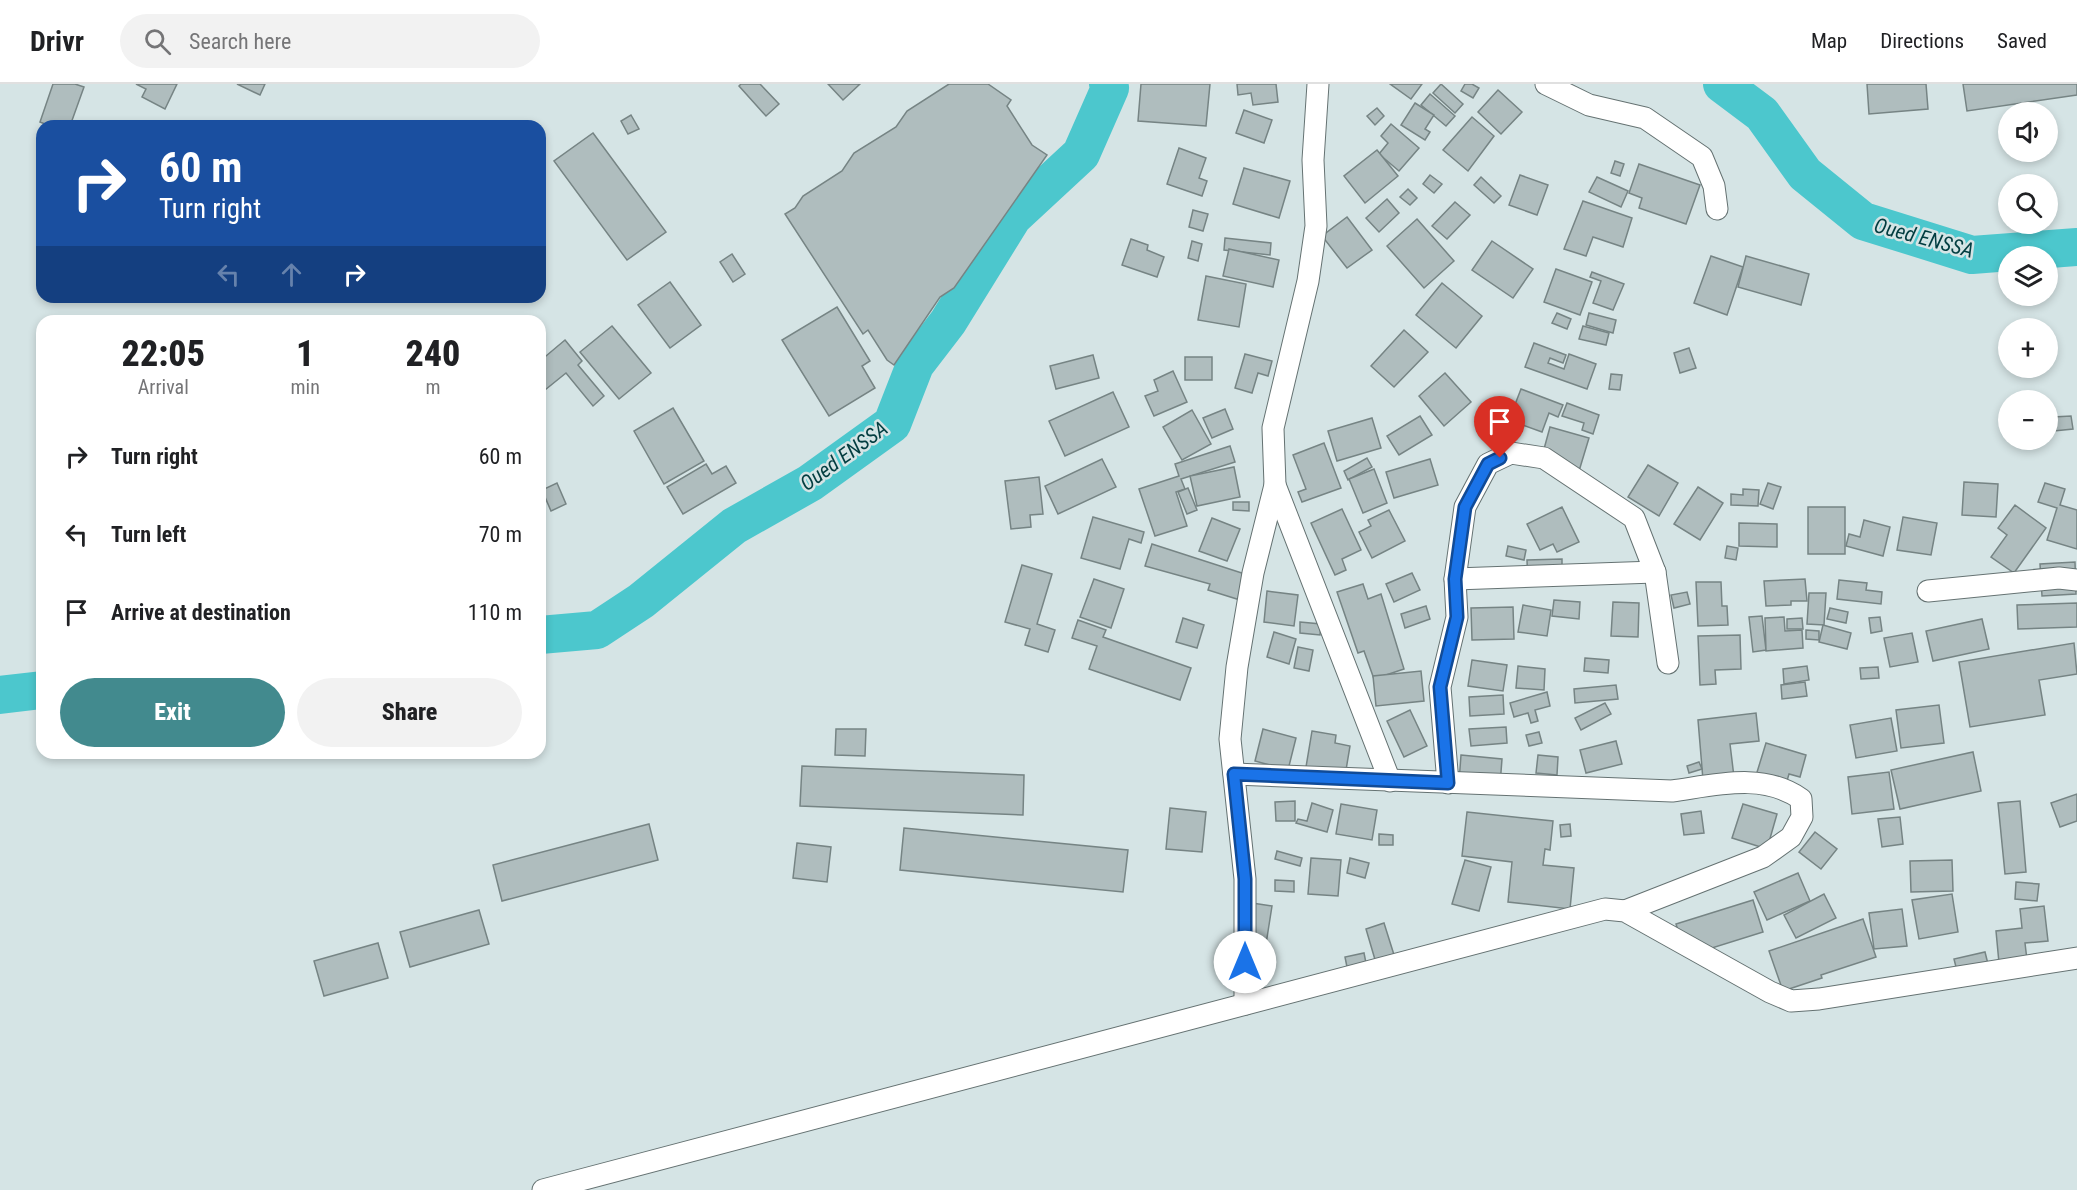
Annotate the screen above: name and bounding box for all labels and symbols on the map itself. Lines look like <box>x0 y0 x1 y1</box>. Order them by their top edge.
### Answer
water label: Oued ENSSA <box>1872 213 1976 263</box>
pin <box>1474 396 1525 458</box>
water label: Oued ENSSA <box>796 416 892 496</box>
position arrow <box>1213 930 1277 994</box>

